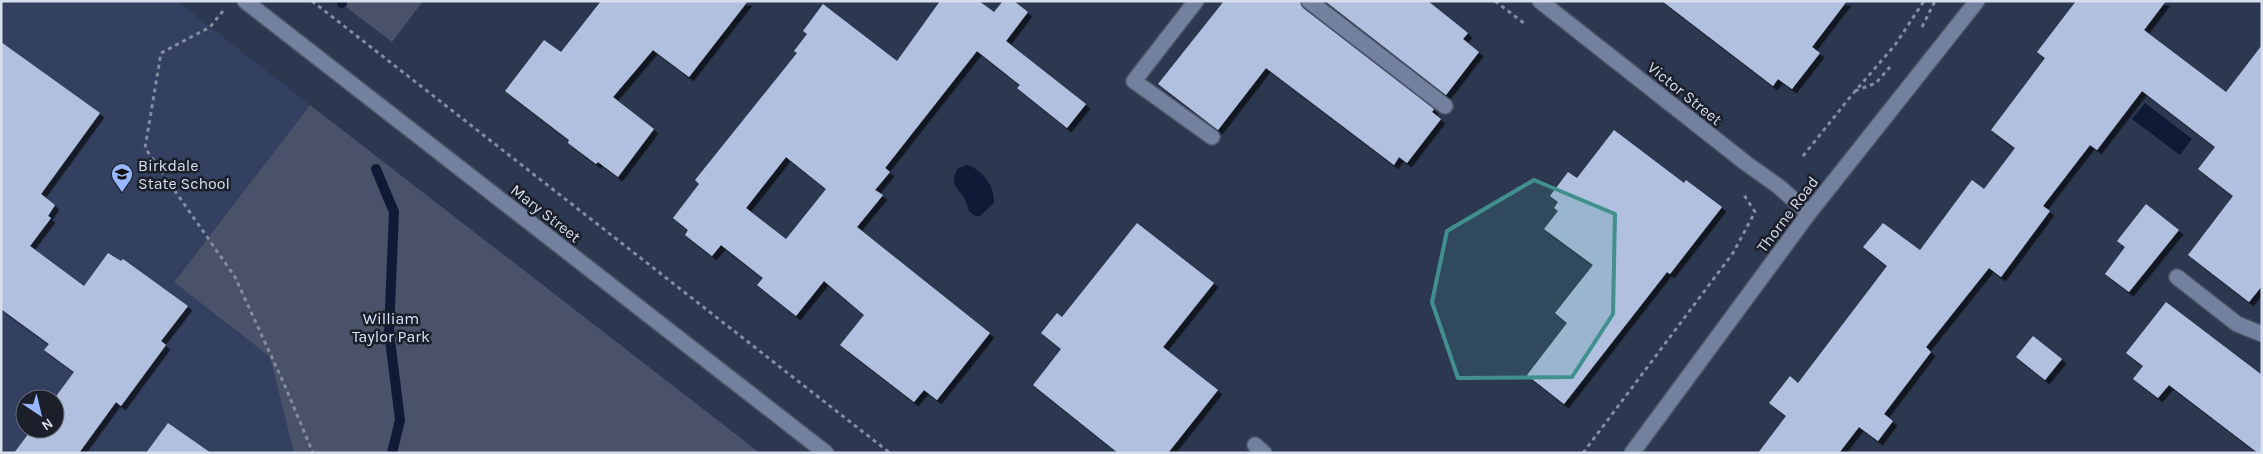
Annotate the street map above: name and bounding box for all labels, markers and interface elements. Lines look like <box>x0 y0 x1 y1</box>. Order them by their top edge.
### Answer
street label: Victor Street <box>1644 58 1726 129</box>
place label: Birkdale State School <box>138 156 230 193</box>
school or university icon: Birkdale State School <box>110 162 134 193</box>
street label: Thorne Road <box>1753 172 1822 256</box>
street label: Mary Street <box>507 180 584 247</box>
park label: William Taylor Park <box>352 309 430 346</box>
north arrow <box>15 389 65 439</box>
text: N <box>38 414 56 434</box>

